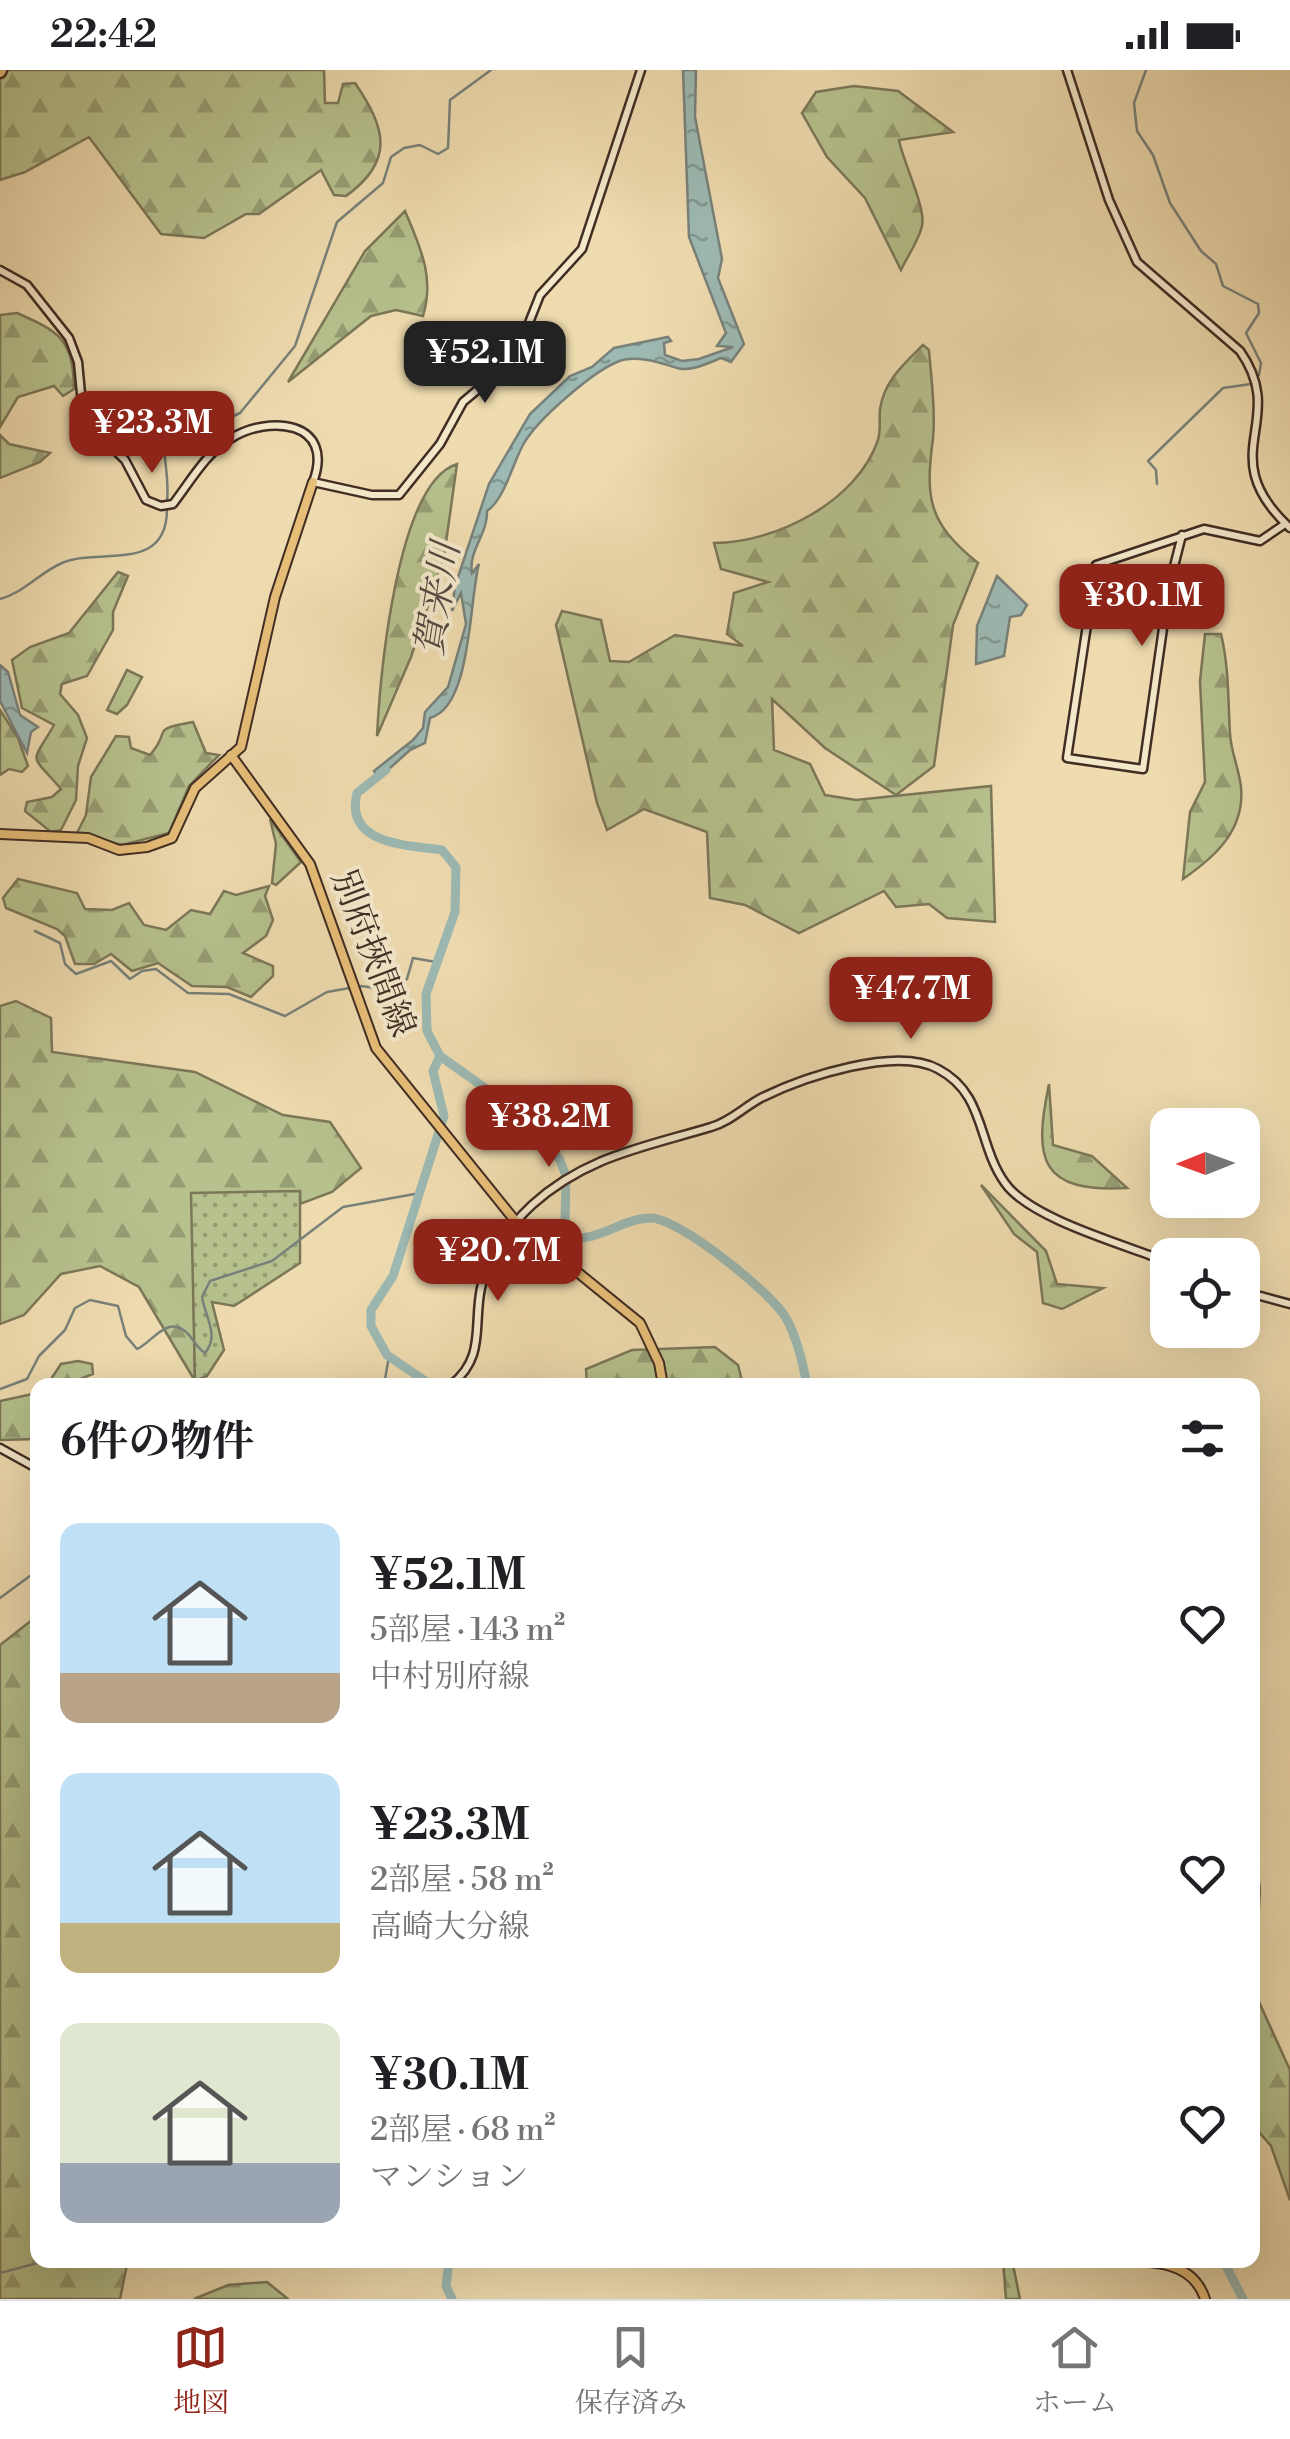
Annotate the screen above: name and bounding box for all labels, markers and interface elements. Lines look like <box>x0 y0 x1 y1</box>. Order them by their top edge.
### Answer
text: 22:42 <box>50 12 157 59</box>
pin: ¥52.1M <box>404 321 566 406</box>
text: ¥52.1M <box>426 333 544 373</box>
pin: ¥23.3M <box>71 391 233 476</box>
text: ¥23.3M <box>91 403 213 443</box>
water label: 賀来川 <box>406 535 471 659</box>
pin: ¥30.1M <box>1061 564 1223 649</box>
text: ¥30.1M <box>1081 576 1203 616</box>
street label: 別府挾間線 <box>321 864 424 1043</box>
pin: ¥47.7M <box>830 957 992 1042</box>
text: ¥47.7M <box>851 969 971 1009</box>
pin: ¥38.2M <box>468 1085 630 1170</box>
text: ¥38.2M <box>488 1097 610 1137</box>
north arrow <box>1150 1108 1260 1218</box>
map controls <box>1150 1108 1260 1348</box>
pin: ¥20.7M <box>417 1219 579 1304</box>
text: ¥20.7M <box>435 1231 561 1271</box>
button: locate <box>1150 1238 1260 1348</box>
icon: filters <box>1175 1411 1230 1466</box>
text: 6件の物件 <box>60 1416 254 1469</box>
text: ¥52.1M <box>370 1550 525 1603</box>
icon: home <box>140 1563 260 1683</box>
icon: heart <box>1175 1596 1230 1651</box>
text: 5部屋 · 143 m² <box>370 1610 565 1650</box>
text: 中村別府線 <box>370 1657 530 1697</box>
text: ¥23.3M <box>370 1800 529 1853</box>
icon: home <box>140 1813 260 1933</box>
icon: heart <box>1175 1846 1230 1901</box>
text: 2部屋 · 58 m² <box>370 1860 554 1900</box>
text: 高崎大分線 <box>370 1907 530 1947</box>
text: ¥30.1M <box>370 2050 529 2103</box>
icon: home <box>140 2063 260 2183</box>
icon: heart <box>1175 2096 1230 2151</box>
text: 2部屋 · 68 m² <box>370 2110 556 2150</box>
text: マンション <box>370 2157 529 2197</box>
tab: 地図 <box>173 2320 229 2421</box>
tab: 保存済み <box>575 2320 687 2421</box>
tab: ホーム <box>1033 2320 1117 2421</box>

